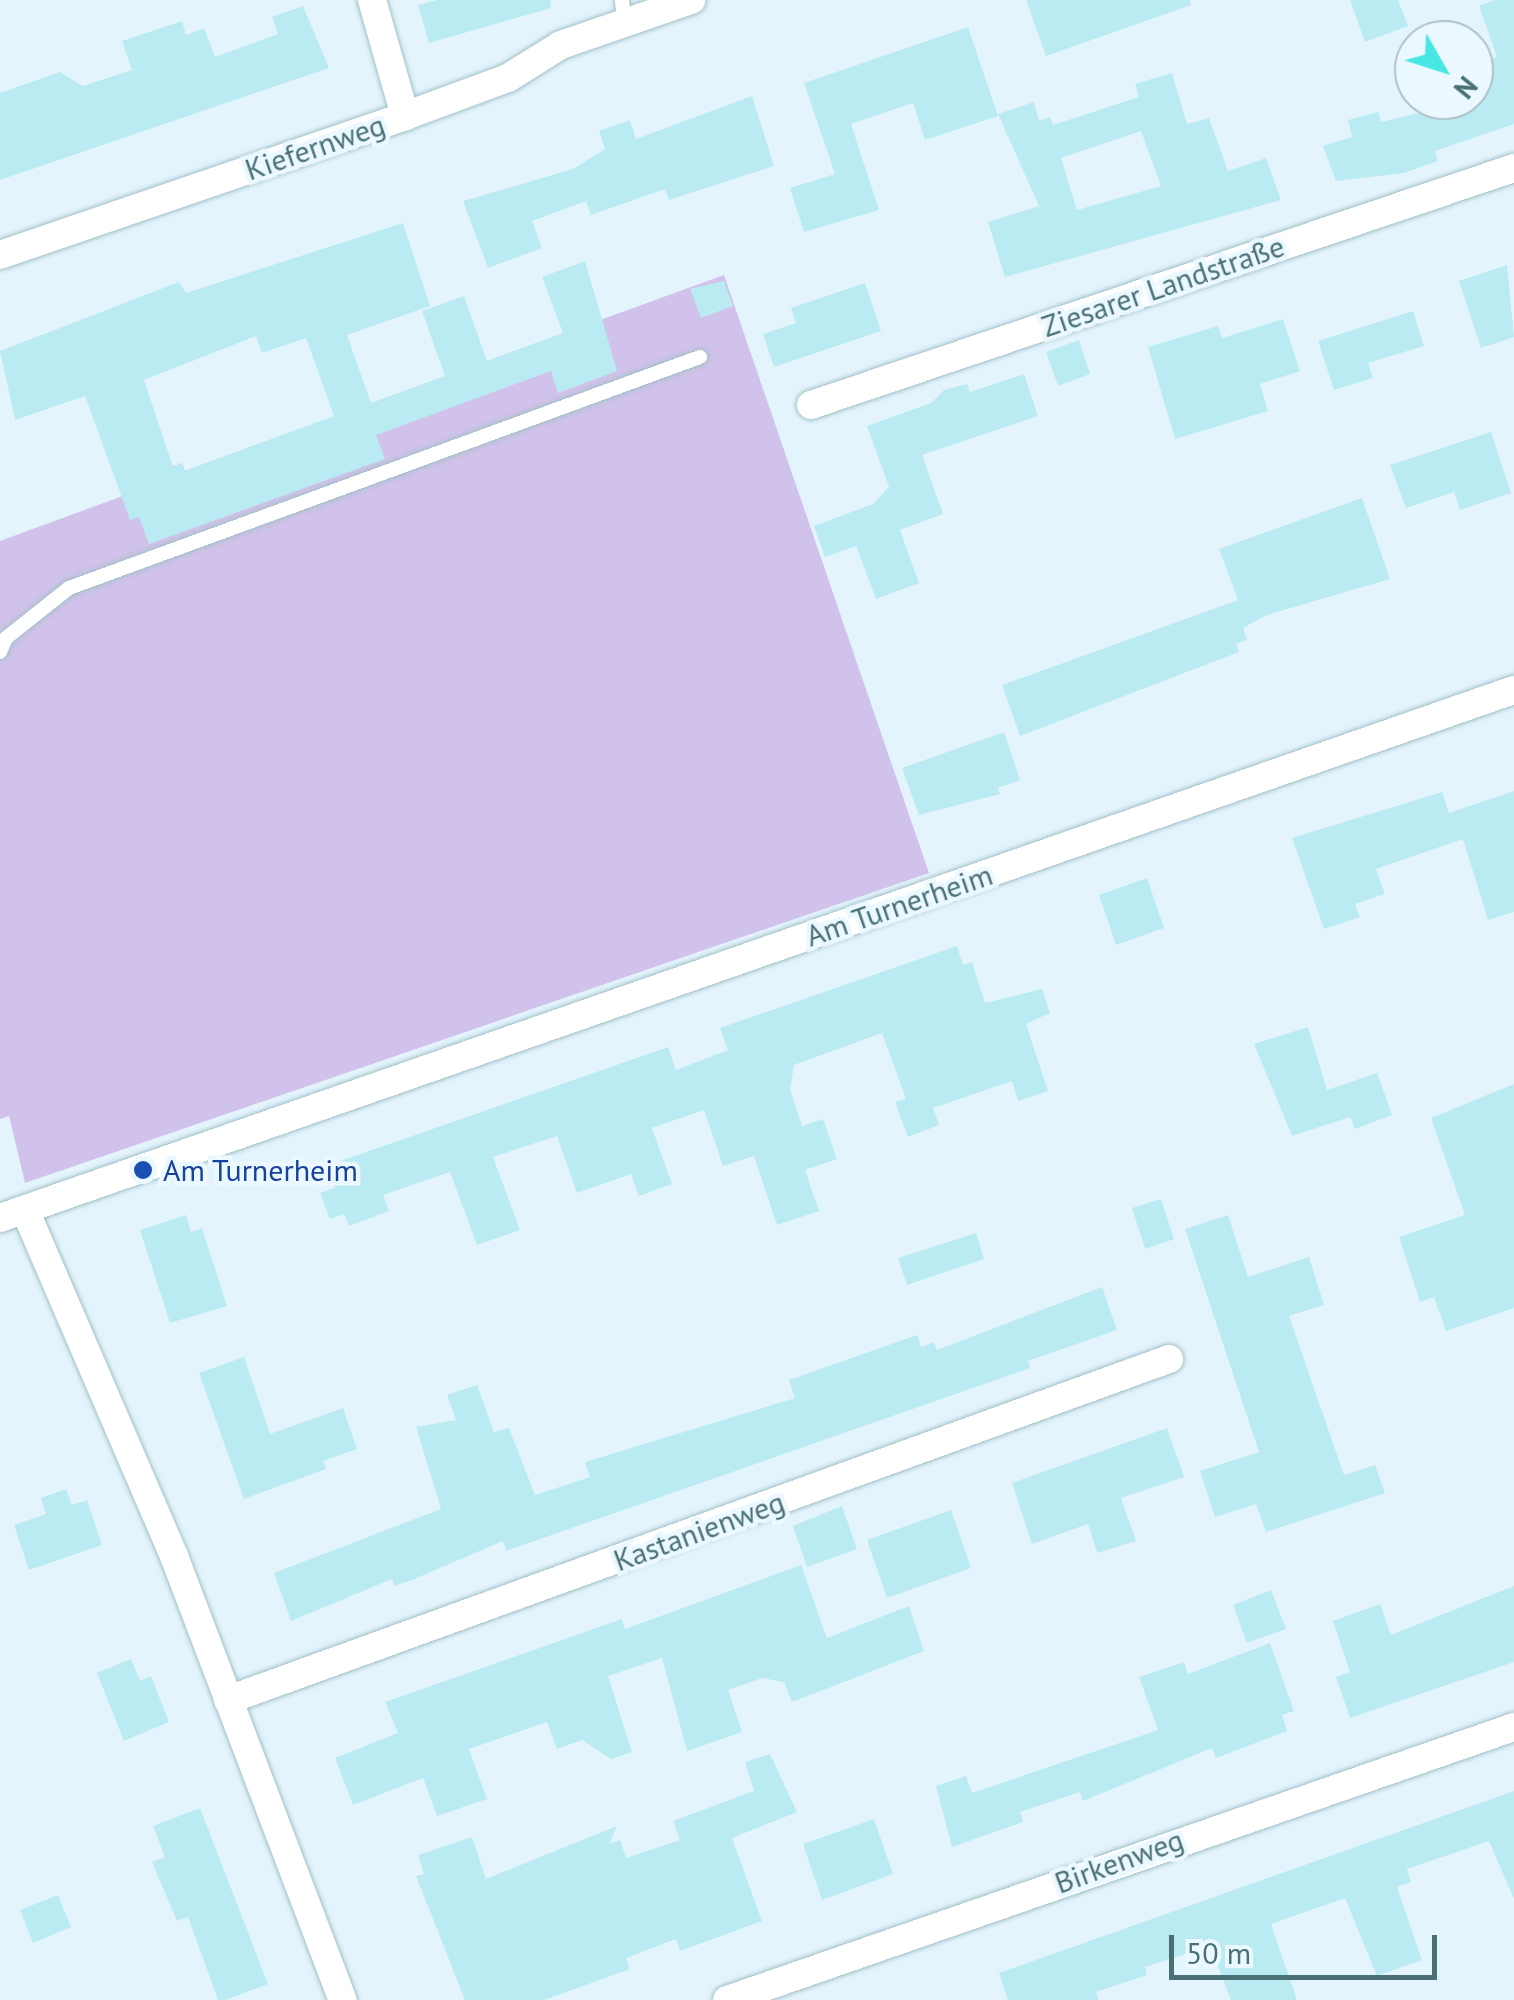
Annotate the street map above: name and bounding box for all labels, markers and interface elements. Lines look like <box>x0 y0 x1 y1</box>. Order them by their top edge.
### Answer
north arrow <box>1394 20 1494 120</box>
text: N <box>1446 69 1486 107</box>
street label: Kiefernweg <box>240 106 390 188</box>
street label: Ziesarer Landstraße <box>1037 228 1289 344</box>
street label: Am Turnerheim <box>801 856 997 954</box>
place label: Am Turnerheim <box>163 1152 359 1188</box>
marker: Am Turnerheim <box>132 1159 154 1181</box>
street label: Kastanienweg <box>609 1483 789 1579</box>
street label: Birkenweg <box>1050 1821 1188 1901</box>
scale bar <box>1174 1915 1442 1977</box>
text: 50 m <box>1186 1933 1251 1972</box>

